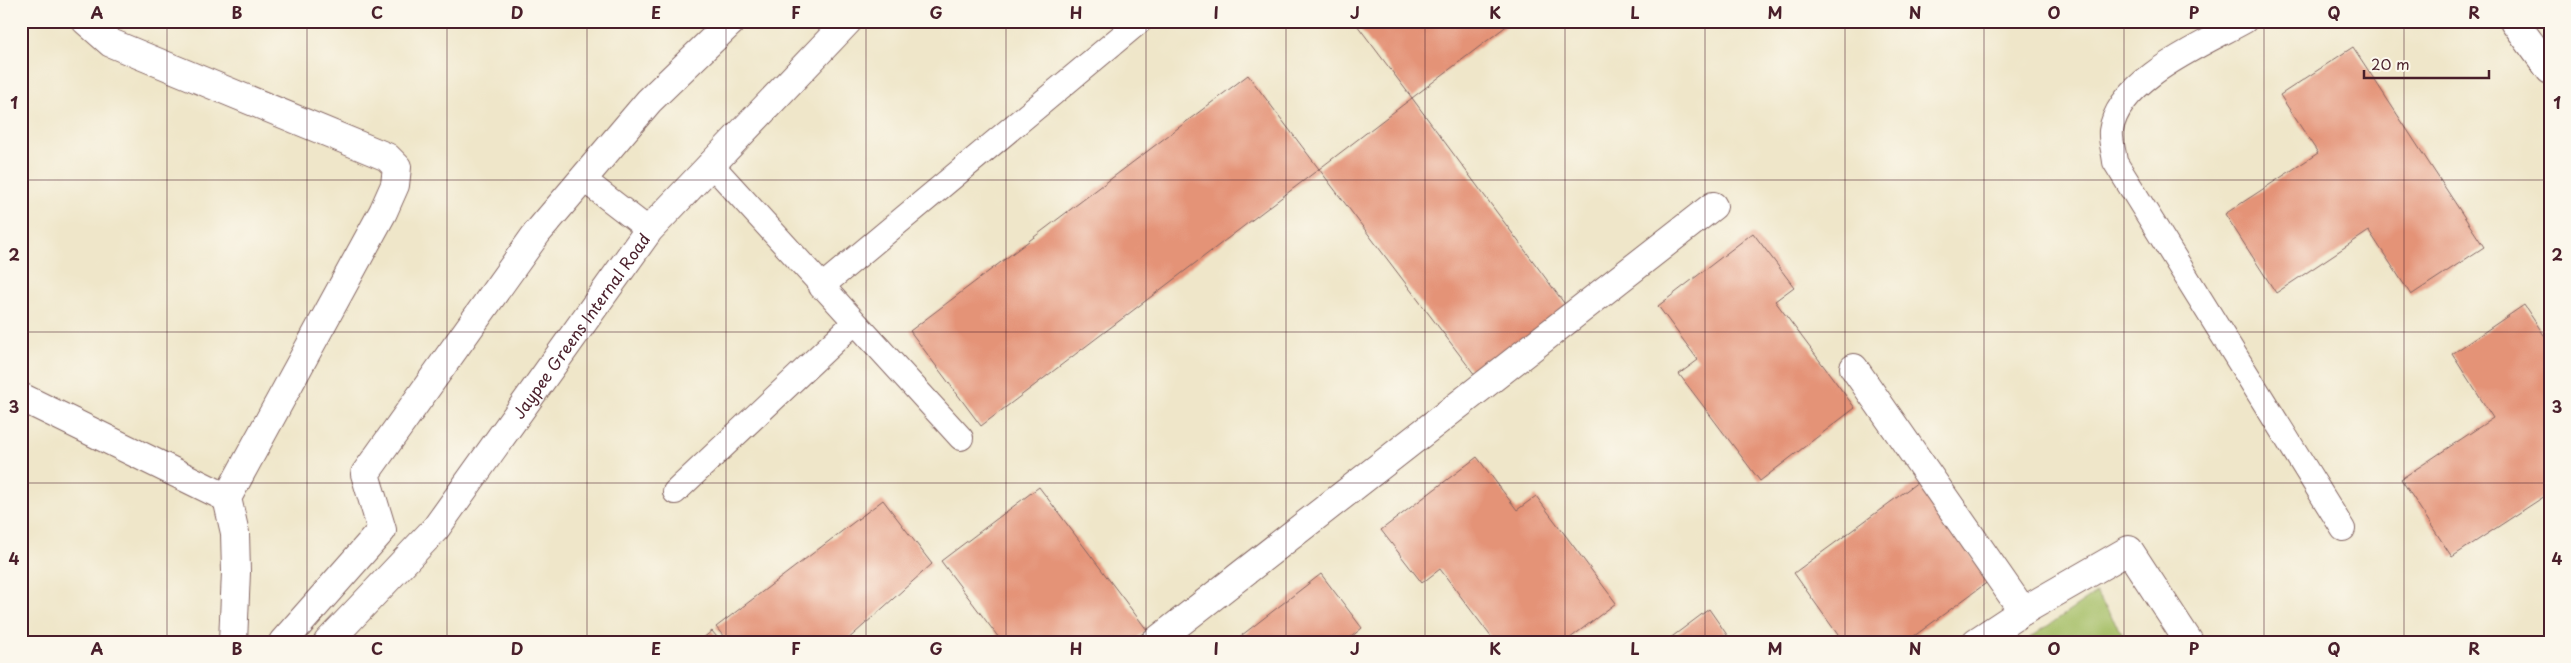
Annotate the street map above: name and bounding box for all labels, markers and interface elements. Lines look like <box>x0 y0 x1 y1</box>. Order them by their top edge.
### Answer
text: A <box>91 0 104 24</box>
text: B <box>232 0 243 24</box>
text: C <box>371 0 383 24</box>
text: D <box>511 0 523 24</box>
text: E <box>651 0 661 24</box>
text: F <box>791 0 801 24</box>
text: G <box>929 0 943 24</box>
text: H <box>1070 0 1082 24</box>
text: I <box>1213 0 1219 24</box>
text: J <box>1350 0 1360 24</box>
text: K <box>1489 0 1501 24</box>
text: L <box>1630 0 1640 24</box>
text: M <box>1767 0 1783 24</box>
text: N <box>1909 0 1921 24</box>
text: O <box>2048 0 2061 24</box>
text: P <box>2189 0 2200 24</box>
text: Q <box>2328 0 2341 24</box>
text: R <box>2468 0 2480 24</box>
scale bar <box>2364 48 2488 80</box>
text: 20 m <box>2371 52 2410 75</box>
text: 1 <box>10 90 18 114</box>
text: 1 <box>2553 90 2561 114</box>
street label: Jaypee Greens Internal Road <box>506 228 655 423</box>
text: 2 <box>8 242 20 266</box>
text: 2 <box>2551 242 2563 266</box>
text: 3 <box>9 394 19 418</box>
text: 3 <box>2552 394 2562 418</box>
text: 4 <box>9 546 20 570</box>
text: 4 <box>2552 546 2563 570</box>
text: A <box>91 636 104 660</box>
text: B <box>232 636 243 660</box>
text: C <box>371 636 383 660</box>
text: D <box>511 636 523 660</box>
text: E <box>651 636 661 660</box>
text: F <box>791 636 801 660</box>
text: G <box>929 636 943 660</box>
text: H <box>1070 636 1082 660</box>
text: I <box>1213 636 1219 660</box>
text: J <box>1350 636 1360 660</box>
text: K <box>1489 636 1501 660</box>
text: L <box>1630 636 1640 660</box>
text: M <box>1767 636 1783 660</box>
text: N <box>1909 636 1921 660</box>
text: O <box>2048 636 2061 660</box>
text: P <box>2189 636 2200 660</box>
text: Q <box>2328 636 2341 660</box>
text: R <box>2468 636 2480 660</box>

